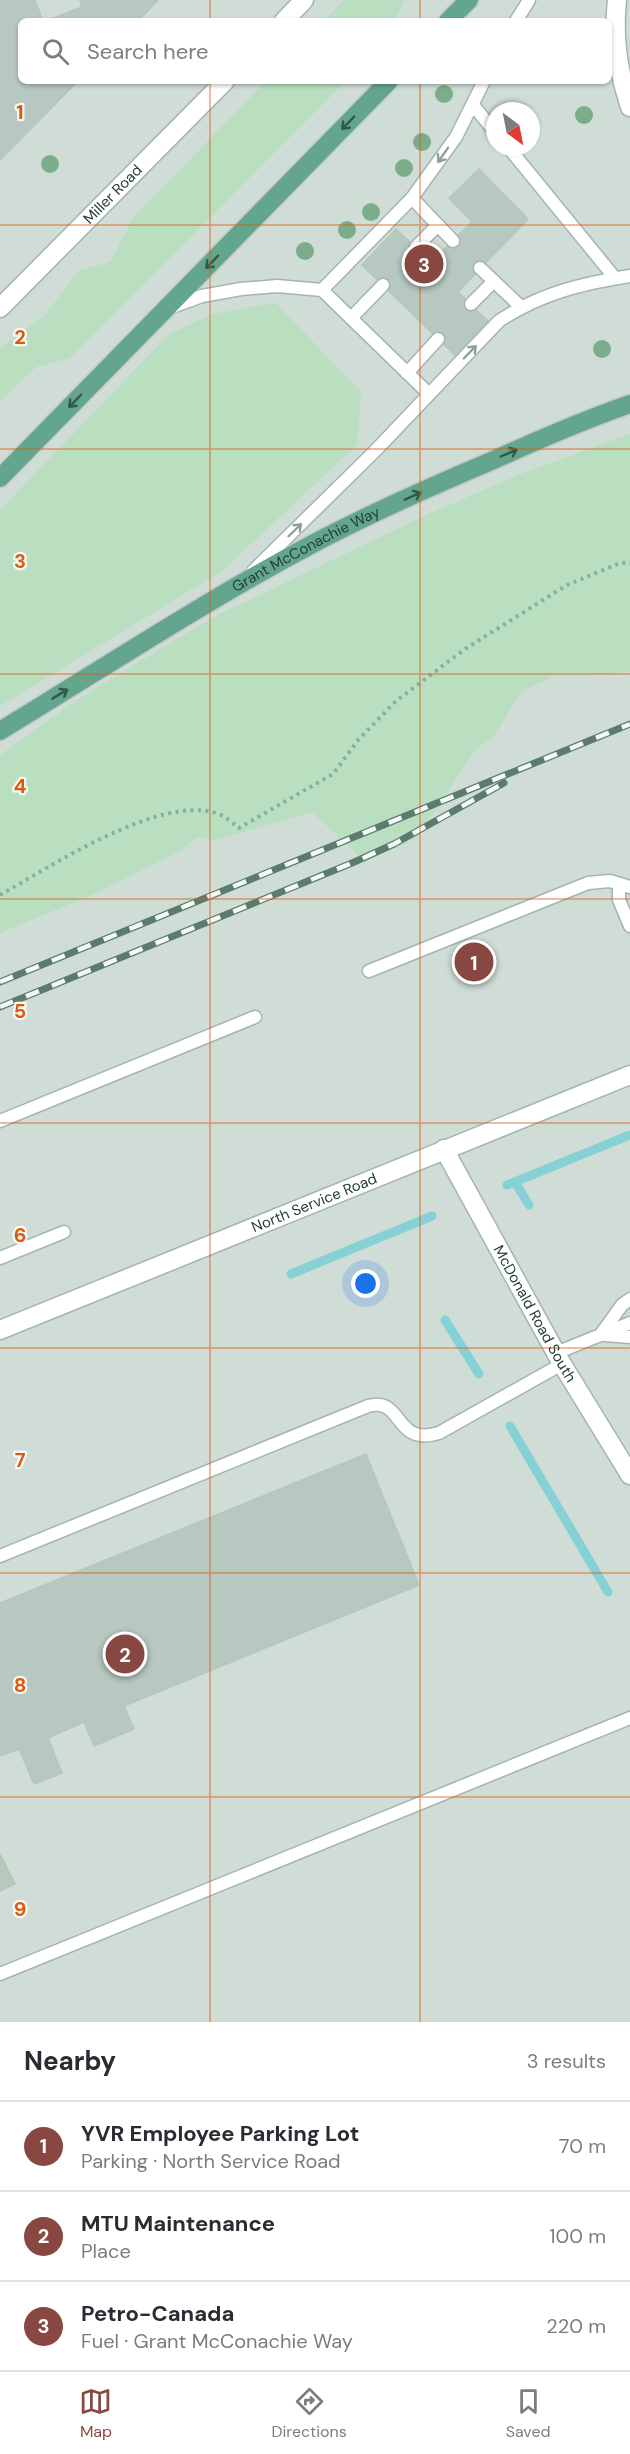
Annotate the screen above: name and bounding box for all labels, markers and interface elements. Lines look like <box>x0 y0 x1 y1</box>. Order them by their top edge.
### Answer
search box <box>18 18 612 84</box>
icon: search <box>39 35 72 68</box>
text: Search here <box>87 37 208 66</box>
text: 1 <box>16 99 24 125</box>
north arrow <box>486 102 540 156</box>
one-way arrow <box>341 115 355 130</box>
one-way arrow <box>437 146 449 163</box>
street label: Miller Road <box>79 160 146 228</box>
pin: 3 <box>404 242 444 286</box>
one-way arrow <box>204 255 219 270</box>
text: 2 <box>14 324 26 350</box>
one-way arrow <box>462 344 477 359</box>
one-way arrow <box>68 394 82 409</box>
one-way arrow <box>499 447 518 458</box>
one-way arrow <box>404 489 422 500</box>
street label: Grant McConachie Way <box>228 501 384 597</box>
one-way arrow <box>287 523 302 538</box>
text: 3 <box>14 548 26 574</box>
one-way arrow <box>51 688 68 700</box>
text: 4 <box>14 773 27 799</box>
pin: 1 <box>454 940 494 984</box>
text: 5 <box>14 998 26 1024</box>
street label: North Service Road <box>248 1168 380 1237</box>
text: 6 <box>14 1222 26 1248</box>
street label: McDonald Road South <box>489 1242 581 1386</box>
your location <box>351 1269 380 1298</box>
text: 7 <box>15 1447 26 1473</box>
pin: 2 <box>106 1632 144 1676</box>
text: 8 <box>14 1672 26 1698</box>
text: 9 <box>14 1896 26 1922</box>
text: Nearby <box>24 2044 116 2078</box>
text: 3 results <box>527 2048 606 2074</box>
text: YVR Employee Parking Lot <box>81 2119 359 2148</box>
text: 1 <box>40 2133 47 2159</box>
text: 70 m <box>559 2133 606 2159</box>
text: Parking · North Service Road <box>81 2148 341 2174</box>
text: MTU Maintenance <box>81 2209 275 2238</box>
text: 2 <box>38 2223 49 2249</box>
text: 100 m <box>549 2223 606 2249</box>
text: Place <box>81 2238 131 2264</box>
text: Petro-Canada <box>81 2299 234 2328</box>
text: 3 <box>37 2313 50 2339</box>
text: 220 m <box>546 2313 606 2339</box>
text: Fuel · Grant McConachie Way <box>81 2328 353 2354</box>
tab: Map <box>79 2385 112 2442</box>
tab: Directions <box>271 2385 347 2442</box>
tab: Saved <box>506 2385 551 2442</box>

